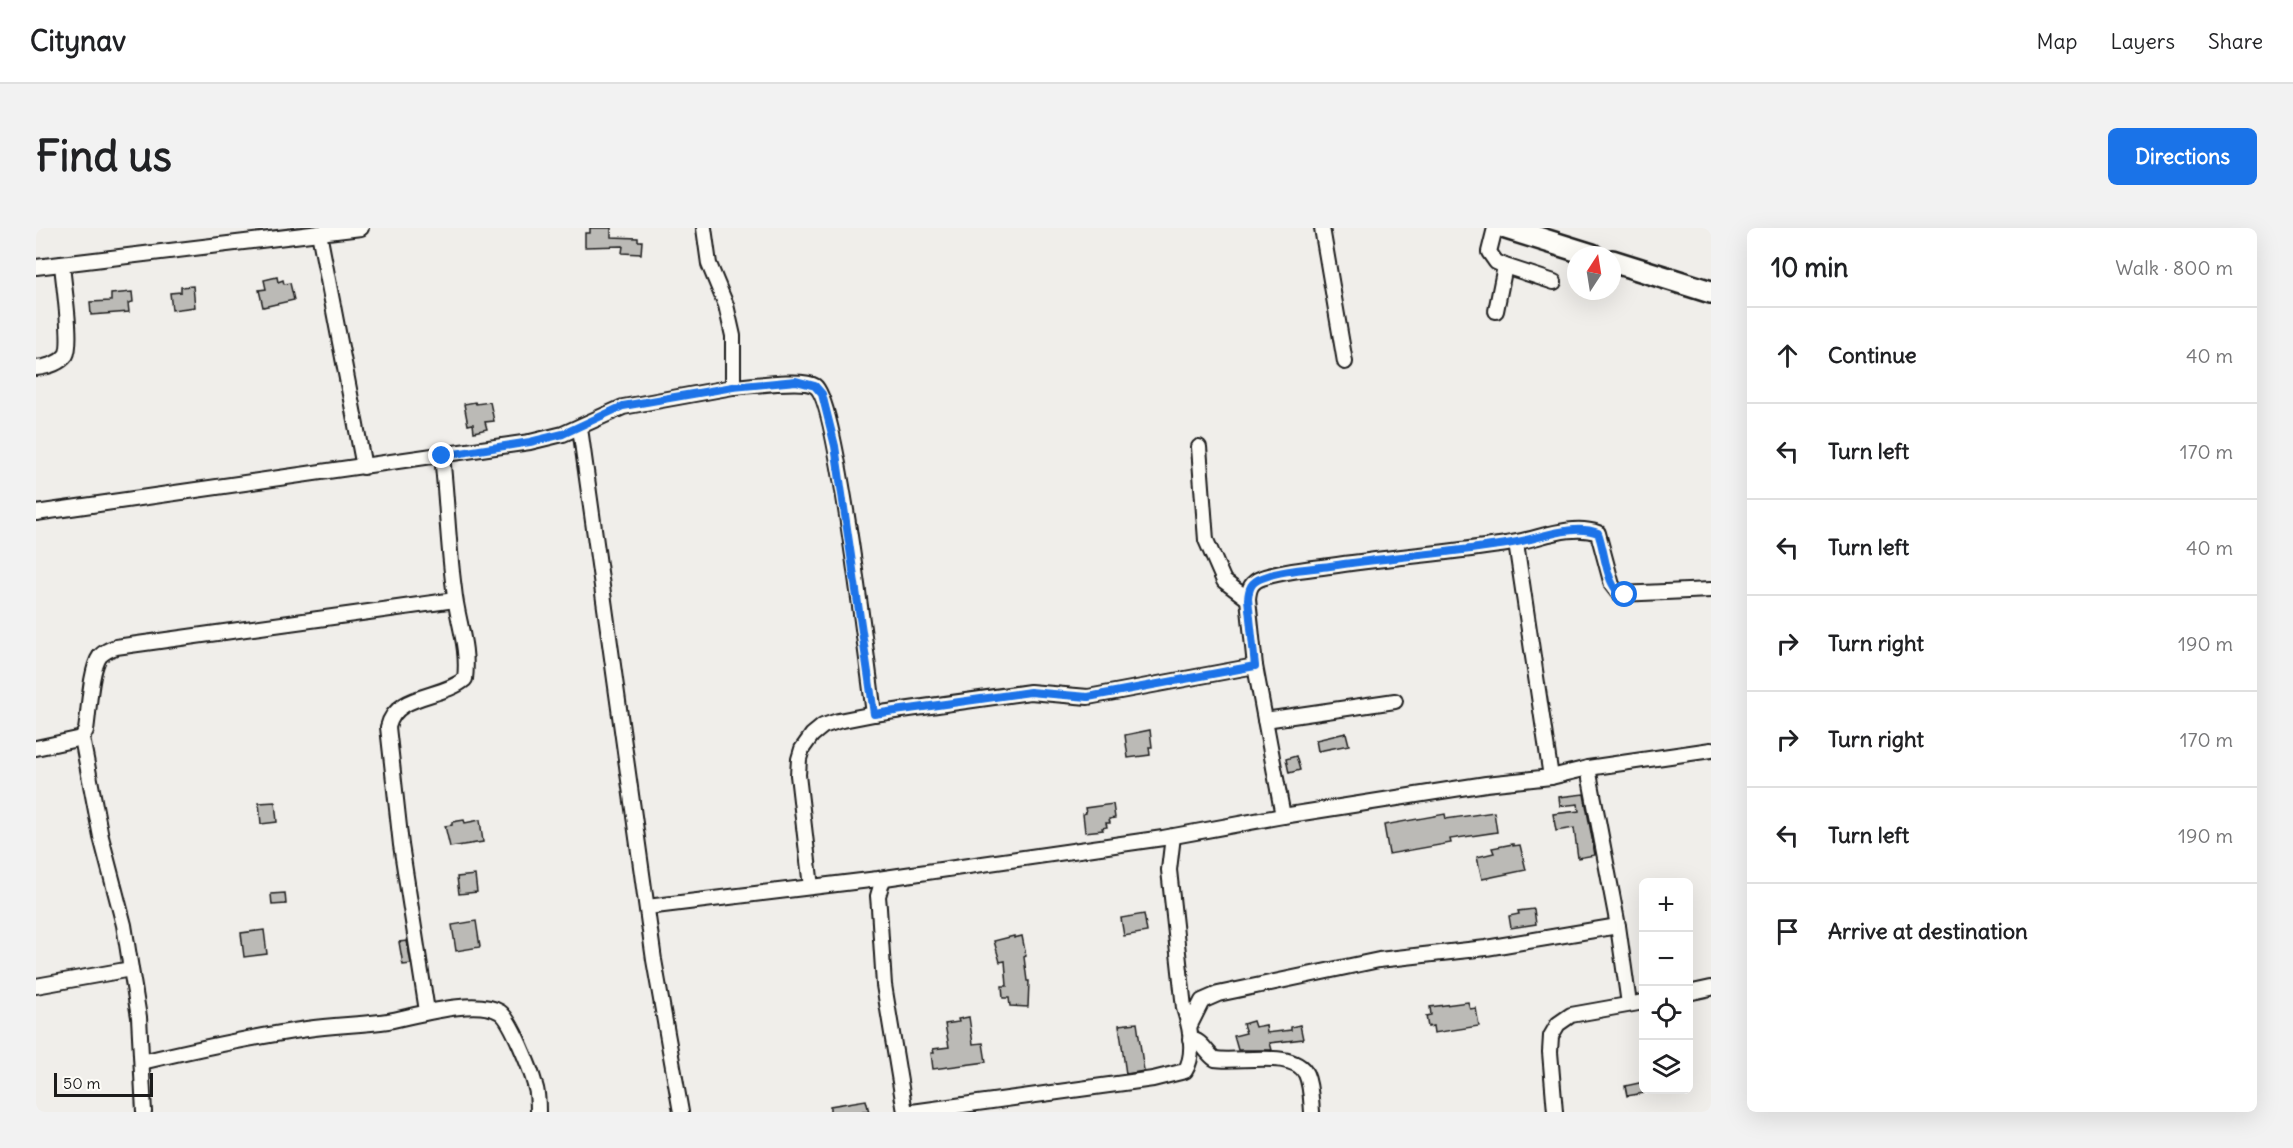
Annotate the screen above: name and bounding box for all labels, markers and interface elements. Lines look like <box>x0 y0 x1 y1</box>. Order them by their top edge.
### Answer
text: Citynav <box>30 23 126 59</box>
text: Map <box>2037 28 2077 55</box>
text: Layers <box>2110 28 2175 55</box>
text: Share <box>2208 28 2263 55</box>
button: Directions <box>2108 128 2257 185</box>
text: Find us <box>36 130 172 182</box>
north arrow <box>1567 246 1621 300</box>
text: 10 min <box>1771 251 1848 284</box>
text: Walk · 800 m <box>2115 255 2233 280</box>
icon: ahead <box>1771 339 1804 372</box>
text: Continue <box>1828 341 1917 369</box>
text: 40 m <box>2186 343 2233 368</box>
icon: left <box>1771 435 1804 468</box>
text: Turn left <box>1828 437 1909 465</box>
text: 170 m <box>2180 439 2233 464</box>
route end <box>428 442 454 468</box>
icon: left <box>1771 531 1804 564</box>
text: Turn left <box>1828 533 1909 561</box>
text: 40 m <box>2186 535 2233 560</box>
route start <box>1611 581 1637 607</box>
icon: right <box>1771 627 1804 660</box>
text: Turn right <box>1828 629 1924 657</box>
text: 190 m <box>2178 631 2233 656</box>
icon: right <box>1771 723 1804 756</box>
text: Turn right <box>1828 725 1924 753</box>
text: 170 m <box>2180 727 2233 752</box>
icon: left <box>1771 819 1804 852</box>
text: Turn left <box>1828 821 1909 849</box>
text: 190 m <box>2178 823 2233 848</box>
map controls <box>1639 878 1693 1094</box>
button: + <box>1639 878 1693 932</box>
icon: arrive <box>1771 915 1804 948</box>
text: Arrive at destination <box>1828 917 2028 945</box>
button: − <box>1639 932 1693 986</box>
button: locate <box>1639 986 1693 1040</box>
button: layers <box>1639 1040 1693 1094</box>
scale bar <box>54 1070 153 1098</box>
text: 50 m <box>63 1073 101 1093</box>

